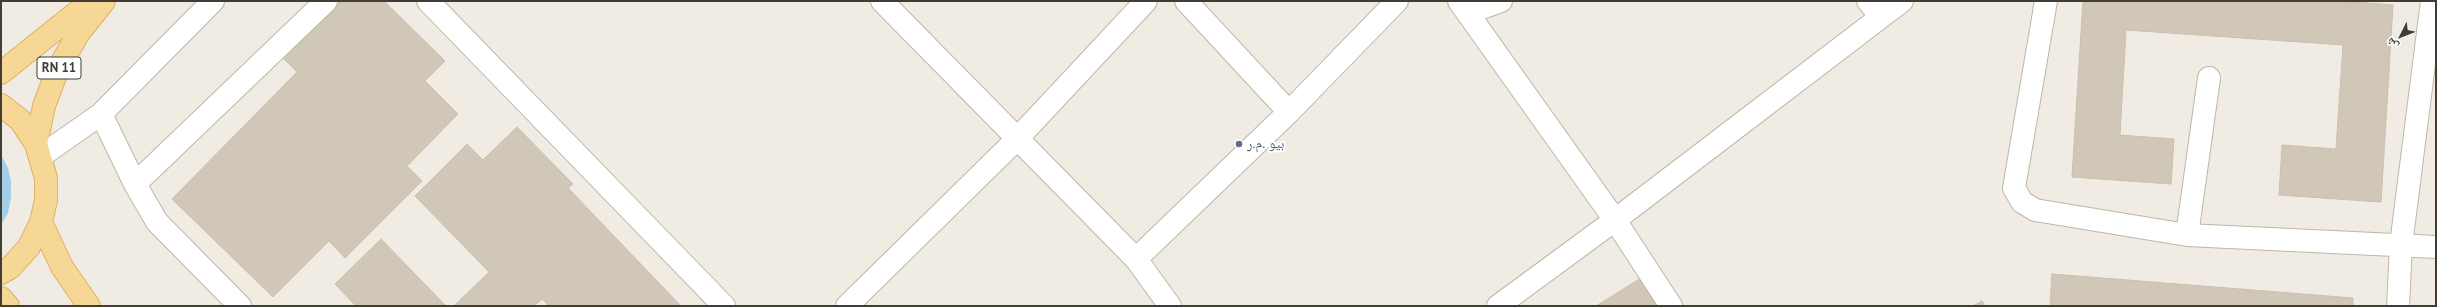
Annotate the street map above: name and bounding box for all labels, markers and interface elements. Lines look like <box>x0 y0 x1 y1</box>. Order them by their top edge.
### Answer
north arrow <box>2381 16 2421 56</box>
text: ش <box>2383 35 2401 53</box>
road number: RN 11 <box>37 57 81 79</box>
place label: بيو .م.ر <box>1247 136 1284 152</box>
marker: بيو .م.ر <box>1234 139 1244 149</box>

